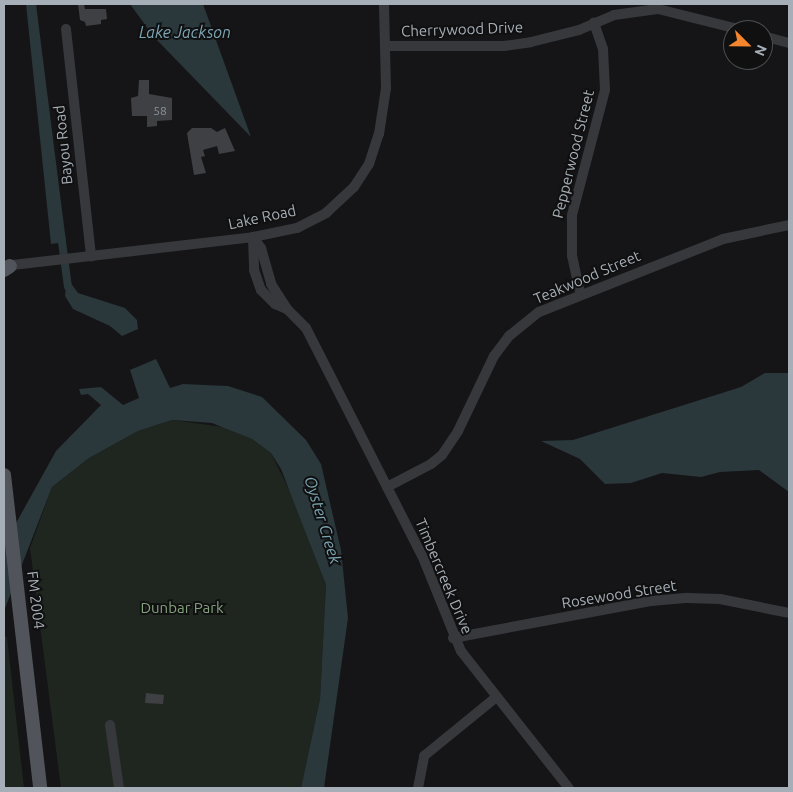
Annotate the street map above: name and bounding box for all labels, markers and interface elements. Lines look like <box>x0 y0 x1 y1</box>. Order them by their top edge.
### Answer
street label: Cherrywood Drive <box>401 18 523 40</box>
north arrow <box>723 20 773 70</box>
water label: Lake Jackson <box>139 22 231 42</box>
text: N <box>751 43 770 58</box>
street label: Pepperwood Street <box>548 88 598 220</box>
street label: Bayou Road <box>50 104 76 186</box>
house number: 58 <box>153 104 167 118</box>
street label: Lake Road <box>226 201 298 233</box>
street label: Teakwood Street <box>531 246 643 308</box>
water label: Oyster Creek <box>301 474 345 566</box>
street label: Timbercreek Drive <box>412 516 476 636</box>
street label: FM 2004 <box>24 570 48 630</box>
street label: Rosewood Street <box>560 576 678 612</box>
park label: Dunbar Park <box>140 599 224 617</box>

